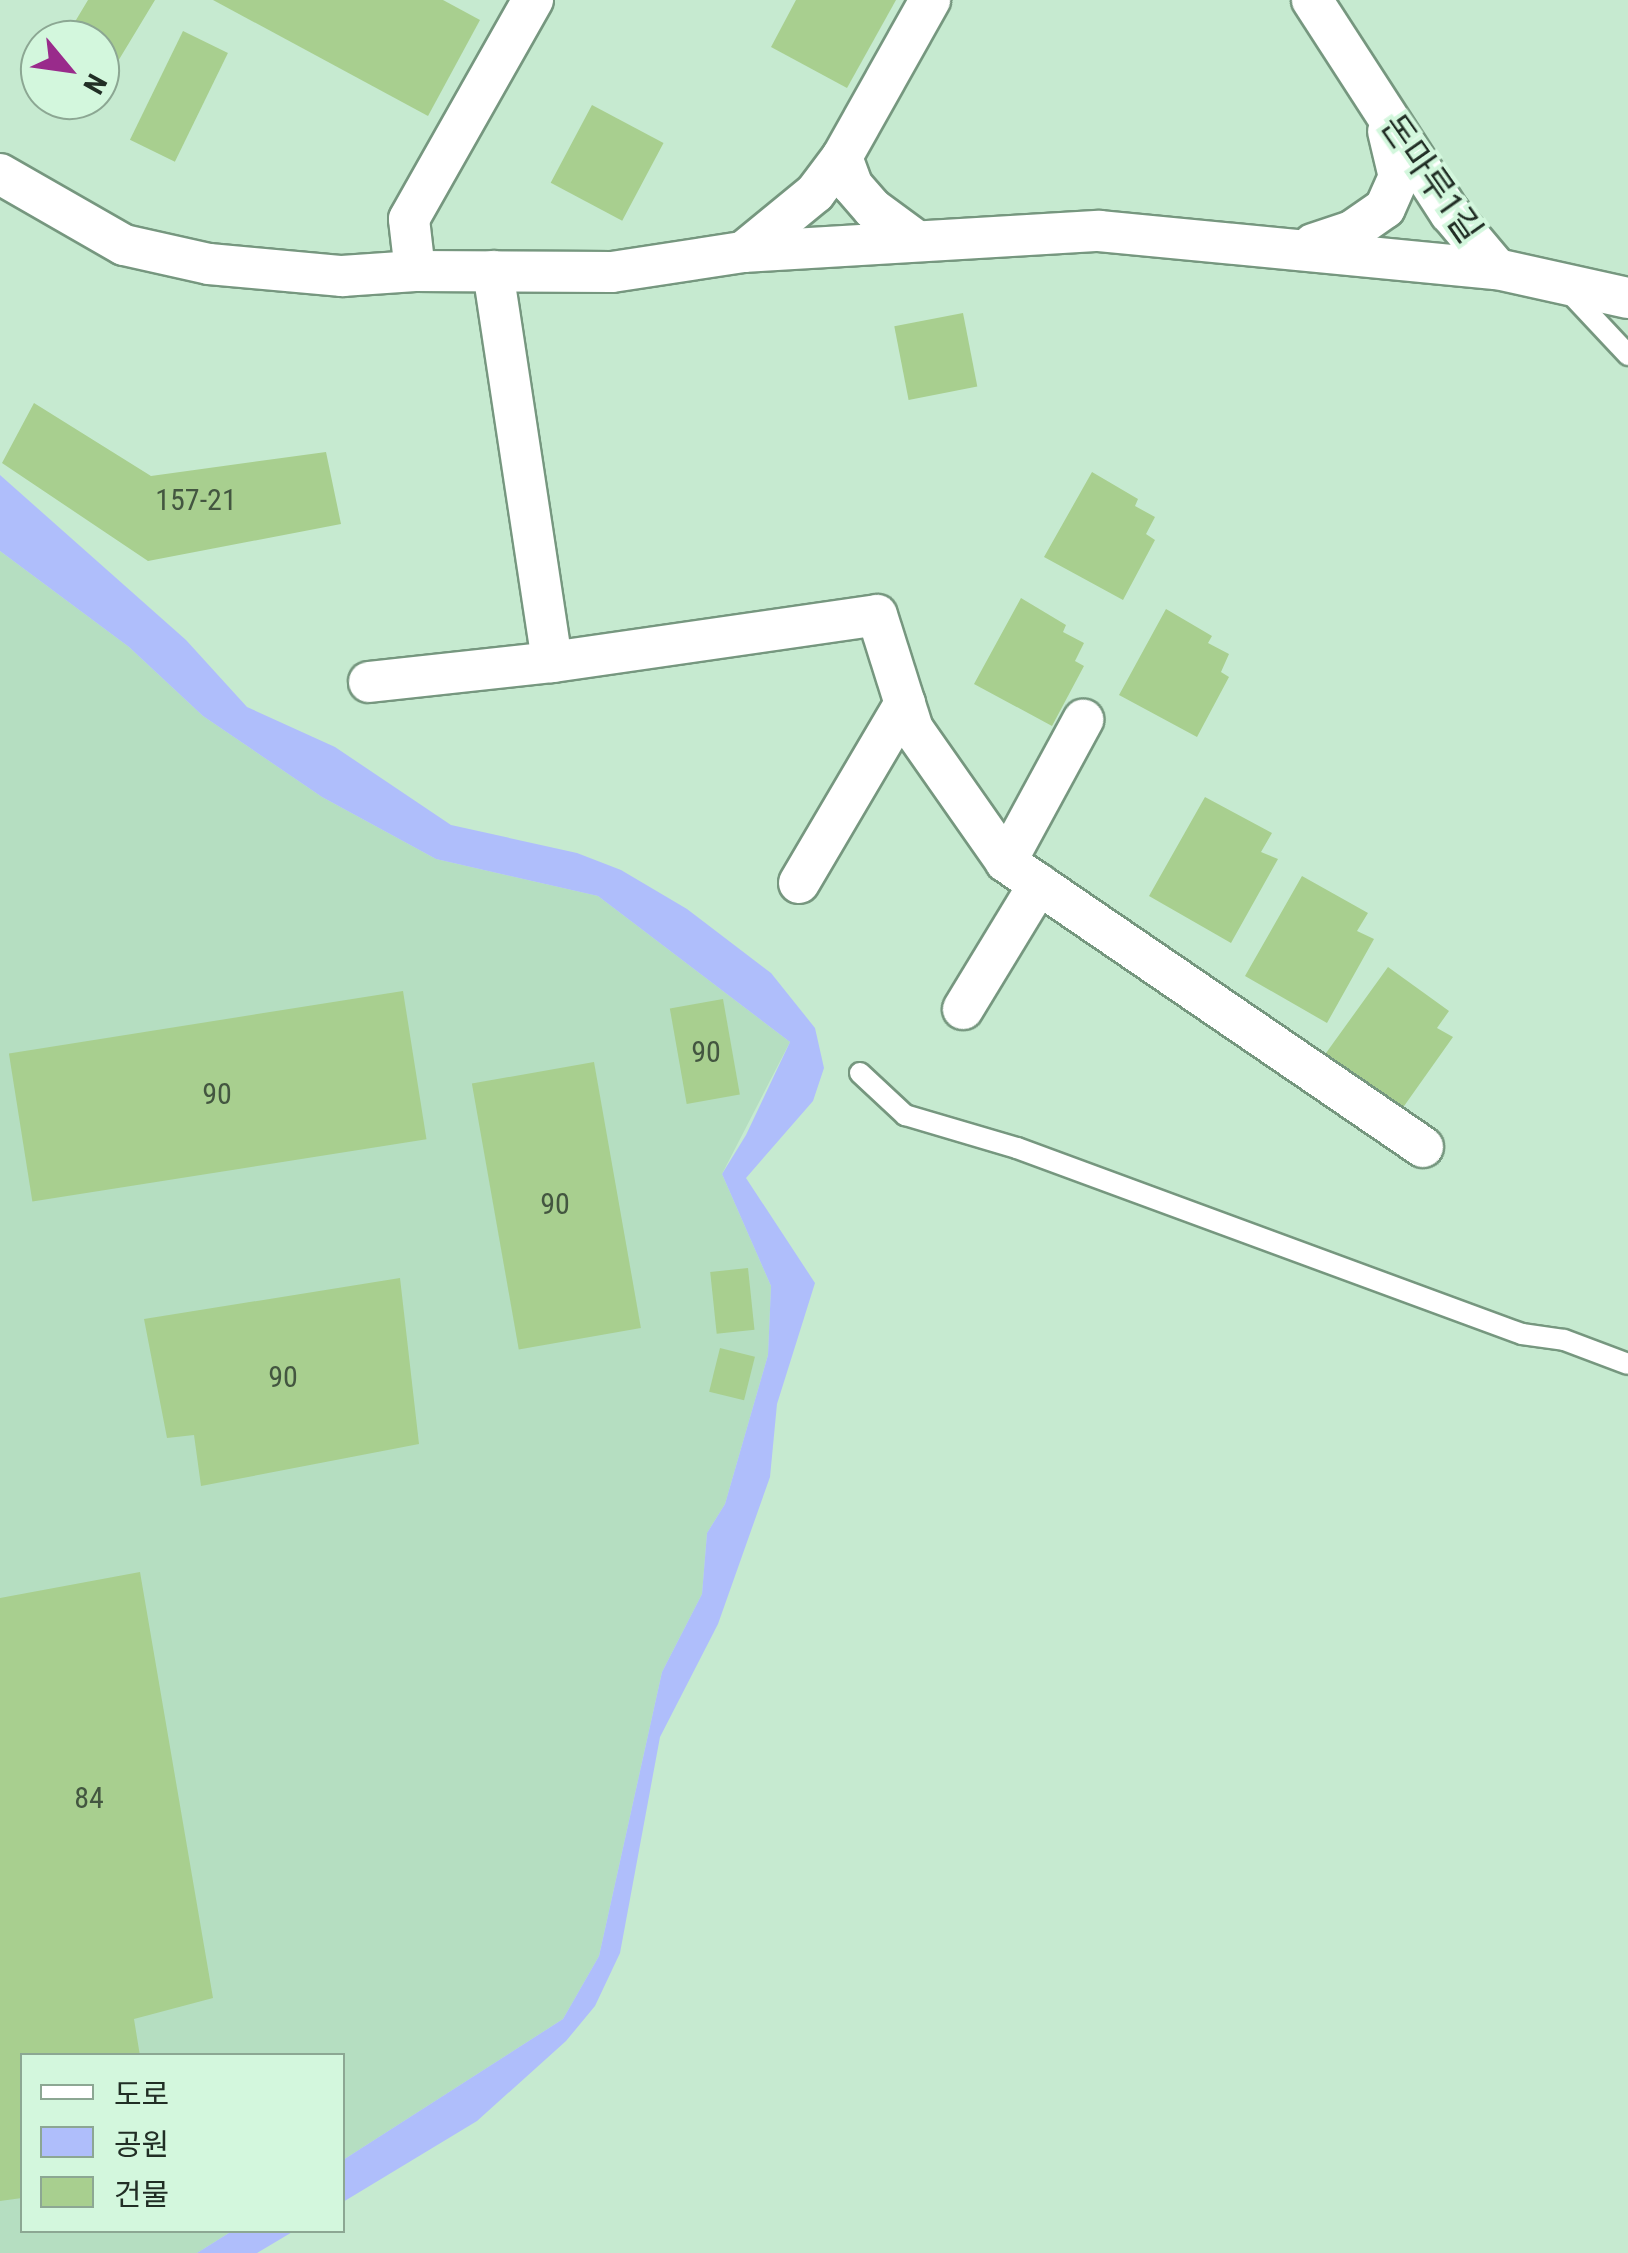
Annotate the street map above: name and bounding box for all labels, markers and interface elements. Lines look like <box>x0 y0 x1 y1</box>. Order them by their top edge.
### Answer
north arrow <box>20 20 120 120</box>
text: N <box>76 68 114 99</box>
street label: 돈마루1길 <box>1372 107 1490 251</box>
house number: 157-21 <box>155 482 237 518</box>
house number: 90 <box>691 1034 721 1070</box>
house number: 90 <box>202 1076 232 1112</box>
house number: 90 <box>540 1186 570 1222</box>
house number: 90 <box>268 1359 298 1395</box>
house number: 84 <box>74 1780 104 1816</box>
legend <box>20 2053 345 2233</box>
text: 도로 <box>114 2077 169 2112</box>
text: 공원 <box>114 2127 169 2162</box>
text: 건물 <box>114 2177 169 2212</box>

